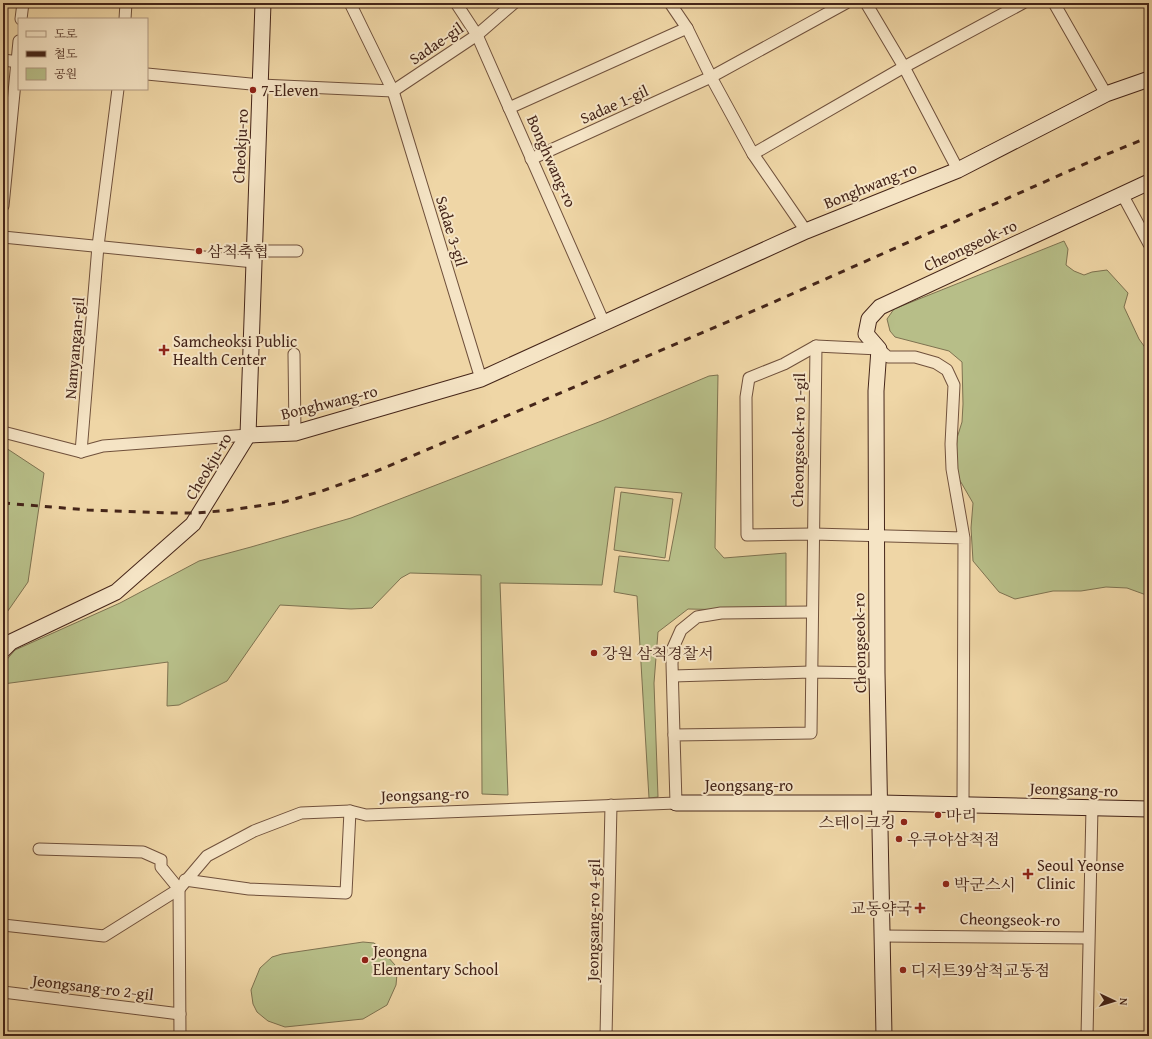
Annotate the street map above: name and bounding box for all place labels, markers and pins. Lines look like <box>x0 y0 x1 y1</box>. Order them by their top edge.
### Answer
place label: 7-Eleven <box>261 78 318 102</box>
marker: 7-Eleven <box>248 85 258 95</box>
place label: 삼척축협 <box>207 239 269 263</box>
marker: 삼척축협 <box>194 246 204 256</box>
place label: Samcheoksi Public Health Center <box>173 329 297 371</box>
marker: Samcheoksi Public Health Center <box>158 344 170 356</box>
place label: 강원 삼척경찰서 <box>602 641 714 665</box>
marker: 강원 삼척경찰서 <box>589 648 599 658</box>
place label: 마리 <box>946 803 977 827</box>
place label: 스테이크킹 <box>819 810 896 834</box>
marker: 마리 <box>933 810 943 820</box>
marker: 스테이크킹 <box>899 817 909 827</box>
place label: 우쿠야삼척점 <box>907 827 1000 851</box>
marker: 우쿠야삼척점 <box>894 834 904 844</box>
place label: Seoul Yeonse Clinic <box>1037 853 1124 895</box>
marker: Seoul Yeonse Clinic <box>1022 868 1034 880</box>
place label: 박군스시 <box>954 872 1016 896</box>
marker: 박군스시 <box>941 879 951 889</box>
place label: 교동약국 <box>850 896 913 920</box>
marker: 교동약국 <box>915 903 925 913</box>
place label: Jeongna Elementary School <box>371 939 499 981</box>
marker: Jeongna Elementary School <box>360 955 370 965</box>
place label: 디저트39삼척교동점 <box>911 958 1050 982</box>
marker: 디저트39삼척교동점 <box>898 965 908 975</box>

